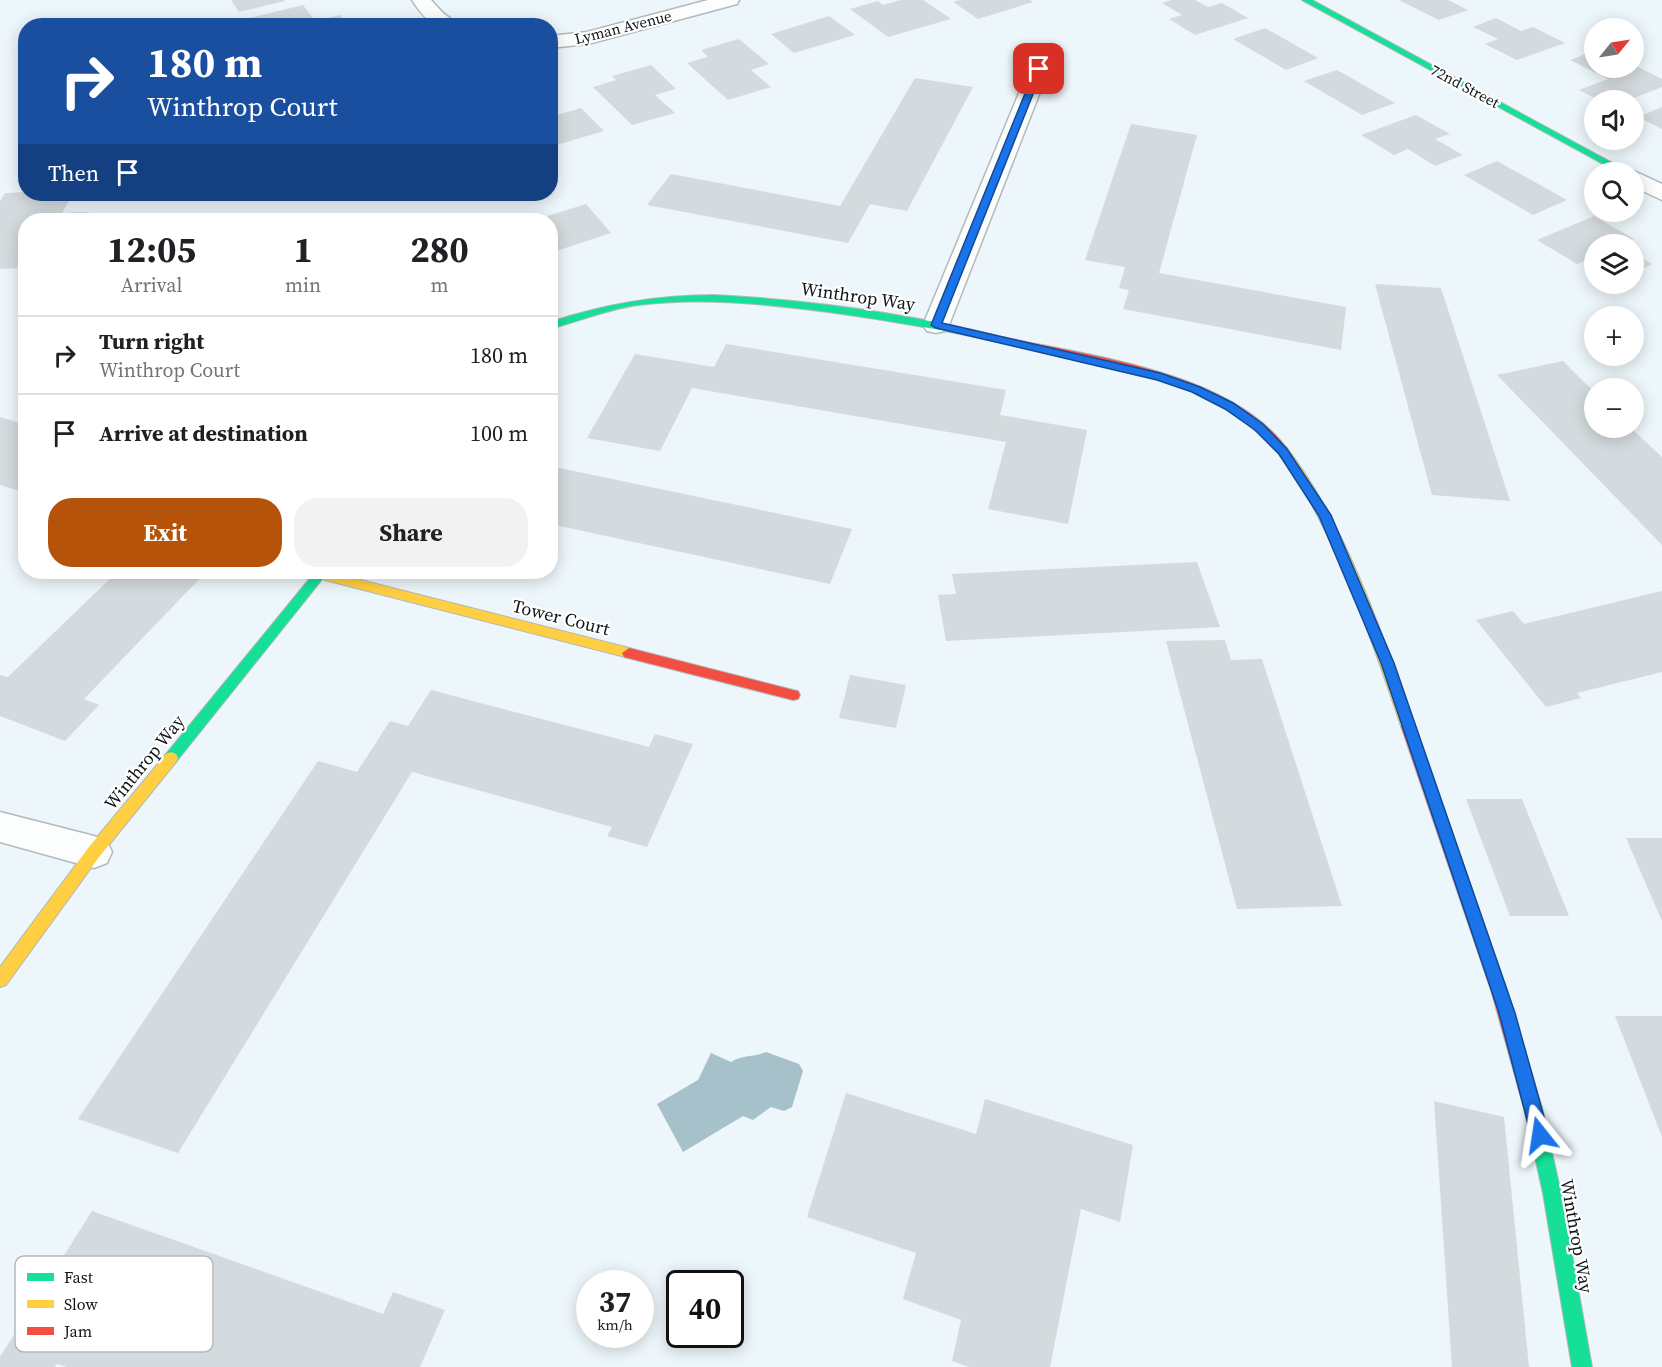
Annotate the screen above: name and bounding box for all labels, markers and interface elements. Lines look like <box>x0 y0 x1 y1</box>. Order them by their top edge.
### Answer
street label: Lyman Avenue <box>572 5 674 49</box>
north arrow <box>1584 18 1644 78</box>
map controls <box>1584 18 1644 438</box>
text: 180 m <box>147 33 262 91</box>
icon: right <box>48 42 126 120</box>
pin <box>1013 43 1064 94</box>
icon: arrive <box>1022 52 1055 85</box>
street label: 72nd Street <box>1427 59 1503 113</box>
text: Winthrop Court <box>147 88 337 125</box>
button: sound <box>1584 90 1644 150</box>
icon: arrive <box>111 156 144 189</box>
text: Then <box>48 158 99 188</box>
button: search <box>1584 162 1644 222</box>
text: 12:05 <box>107 225 196 274</box>
text: 1 <box>293 225 313 274</box>
text: 280 <box>410 225 469 274</box>
button: layers <box>1584 234 1644 294</box>
text: Arrival <box>121 271 182 299</box>
text: min <box>285 271 321 299</box>
text: m <box>431 271 449 299</box>
street label: Winthrop Way <box>799 276 918 317</box>
button: + <box>1584 306 1644 366</box>
text: Turn right <box>99 326 204 356</box>
icon: right <box>48 339 81 372</box>
text: 180 m <box>470 340 528 370</box>
text: Winthrop Court <box>99 356 240 384</box>
button: − <box>1584 378 1644 438</box>
icon: arrive <box>48 417 81 450</box>
text: Arrive at destination <box>99 418 308 448</box>
text: 100 m <box>470 418 528 448</box>
button: Exit <box>48 498 282 567</box>
button: Share <box>294 498 528 567</box>
street label: Tower Court <box>510 593 612 641</box>
street label: Winthrop Way <box>98 709 190 815</box>
position arrow <box>1508 1103 1572 1167</box>
street label: Winthrop Way <box>1555 1177 1599 1296</box>
legend <box>15 1256 213 1352</box>
text: Fast <box>64 1266 94 1288</box>
speed limit sign: 40 <box>666 1270 744 1348</box>
text: 37 <box>599 1281 631 1322</box>
text: Slow <box>64 1293 99 1315</box>
text: km/h <box>597 1314 633 1335</box>
text: Jam <box>63 1320 92 1342</box>

